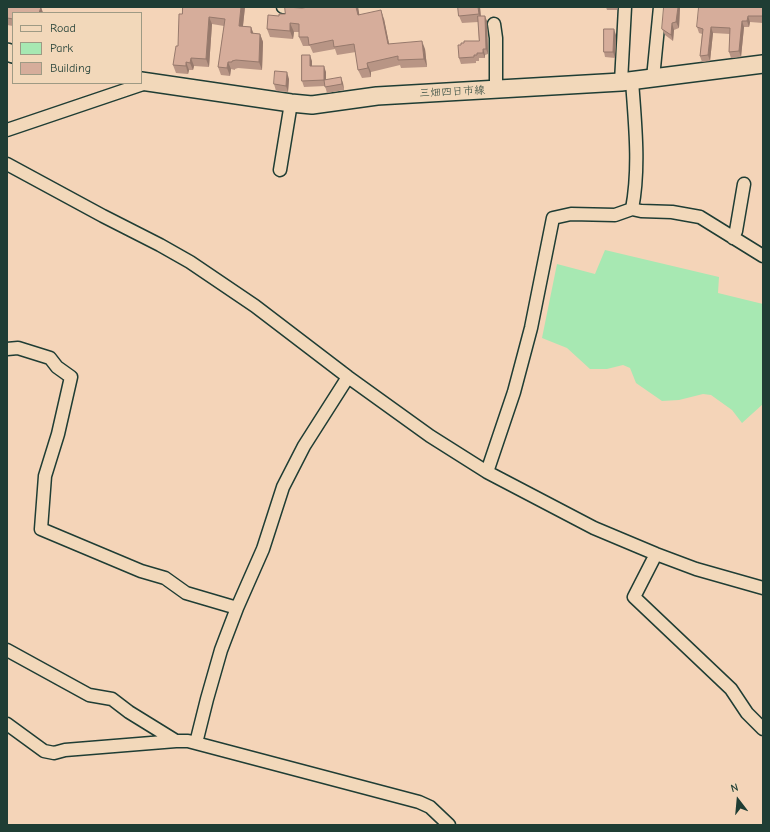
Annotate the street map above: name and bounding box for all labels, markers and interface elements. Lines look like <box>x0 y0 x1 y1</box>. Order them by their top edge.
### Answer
legend <box>12 12 142 84</box>
text: Road <box>50 21 76 35</box>
text: Park <box>50 41 73 55</box>
text: Building <box>50 61 91 75</box>
street label: 三畑四日市線 <box>419 84 485 100</box>
north arrow <box>718 780 758 820</box>
text: N <box>729 781 740 795</box>

